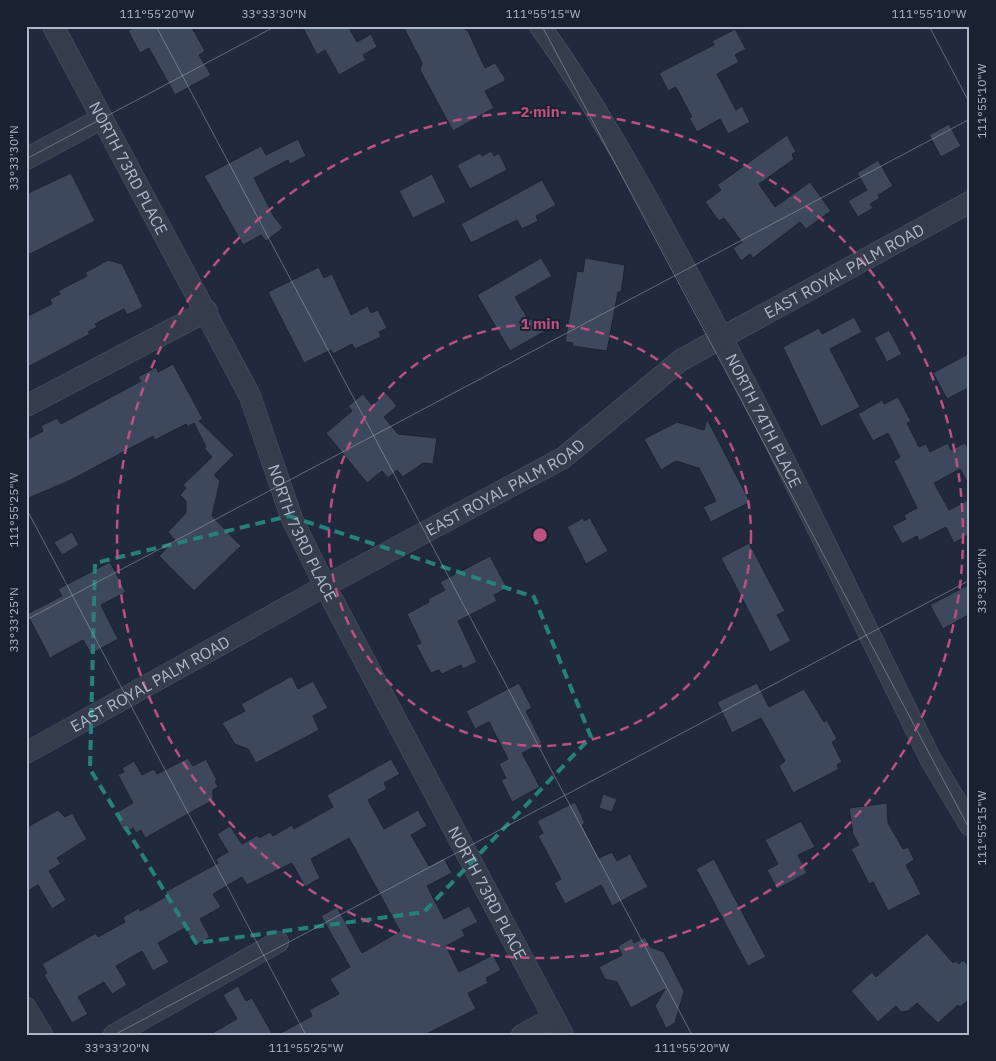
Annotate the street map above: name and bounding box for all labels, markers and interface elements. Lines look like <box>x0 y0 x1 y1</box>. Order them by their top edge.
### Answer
text: 111°55'20"W <box>120 6 195 21</box>
text: 33°33'30"N <box>241 6 307 21</box>
text: 111°55'15"W <box>506 6 581 21</box>
text: 111°55'10"W <box>892 6 967 21</box>
text: 111°55'10"W <box>974 63 989 138</box>
street label: NORTH 73RD PLACE <box>85 98 172 238</box>
text: 2 min <box>520 102 560 121</box>
text: 33°33'30"N <box>6 125 21 191</box>
street label: EAST ROYAL PALM ROAD <box>761 219 928 323</box>
text: 1 min <box>520 314 560 333</box>
street label: NORTH 74TH PLACE <box>722 350 806 491</box>
street label: EAST ROYAL PALM ROAD <box>422 434 589 540</box>
street label: NORTH 73RD PLACE <box>264 462 341 605</box>
text: 111°55'25"W <box>6 472 21 547</box>
centre of rings <box>531 526 549 544</box>
text: 33°33'20"N <box>974 548 989 614</box>
text: 33°33'25"N <box>6 587 21 653</box>
street label: EAST ROYAL PALM ROAD <box>67 631 233 736</box>
text: 111°55'15"W <box>974 790 989 865</box>
street label: NORTH 73RD PLACE <box>444 823 531 963</box>
text: 33°33'20"N <box>84 1040 150 1055</box>
text: 111°55'25"W <box>269 1040 344 1055</box>
text: 111°55'20"W <box>655 1040 730 1055</box>

